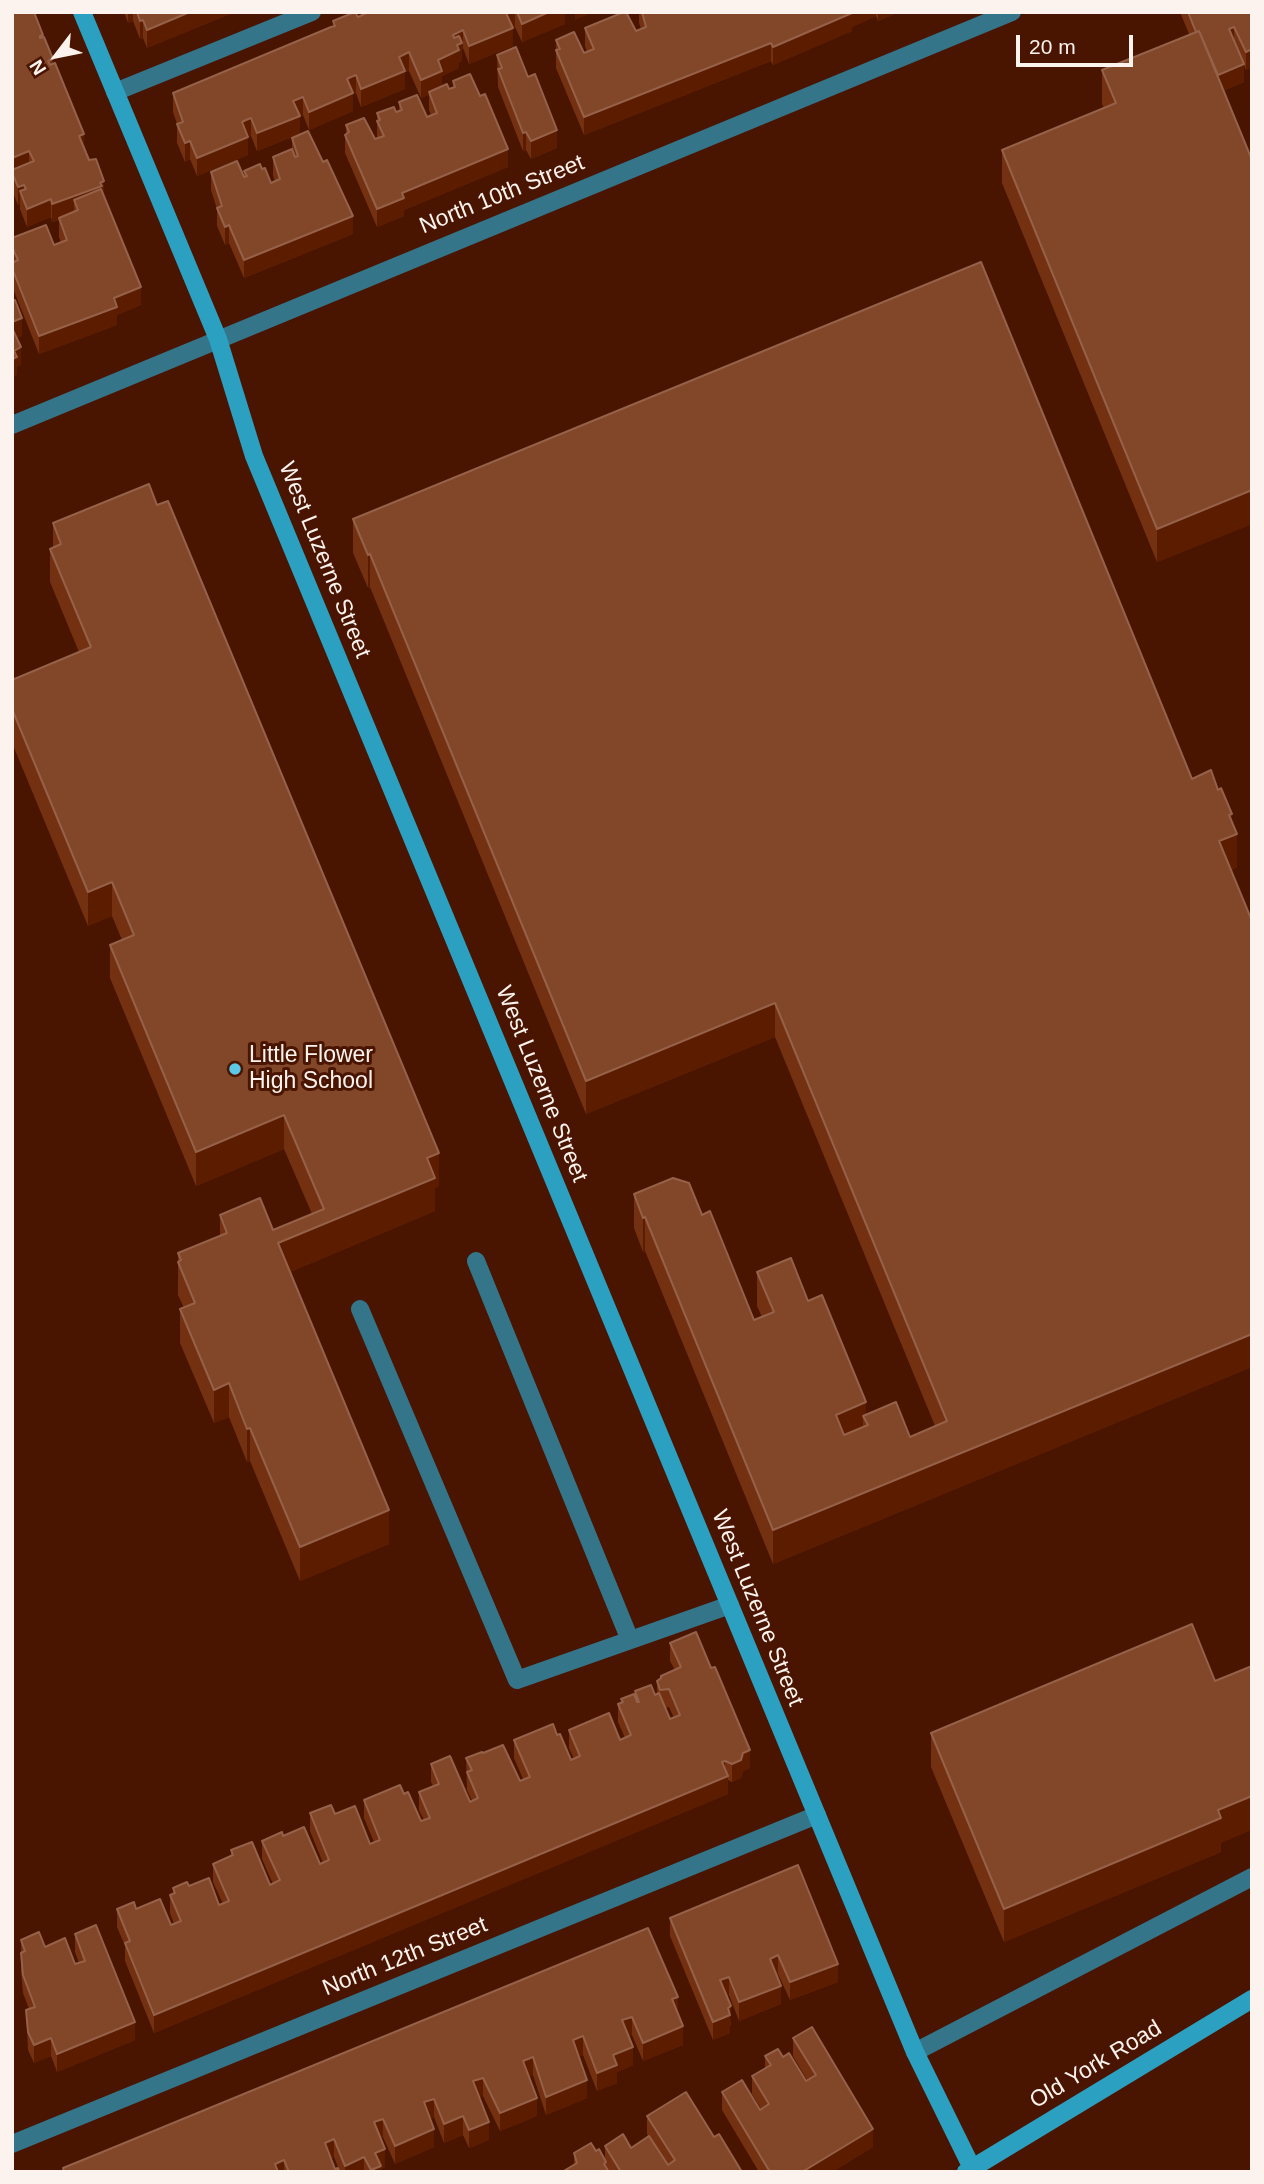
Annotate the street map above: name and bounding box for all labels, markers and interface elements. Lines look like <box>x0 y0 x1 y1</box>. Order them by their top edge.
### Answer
north arrow <box>21 21 91 91</box>
scale bar <box>1019 21 1136 65</box>
text: 20 m <box>1029 35 1076 58</box>
text: N <box>25 56 50 79</box>
street label: North 10th Street <box>416 149 588 241</box>
street label: West Luzerne Street <box>272 458 376 662</box>
street label: West Luzerne Street <box>489 982 593 1186</box>
place label: Little Flower High School <box>249 1042 373 1096</box>
marker: Little Flower High School <box>227 1061 243 1077</box>
street label: West Luzerne Street <box>705 1506 809 1710</box>
street label: North 12th Street <box>319 1911 491 2003</box>
street label: Old York Road <box>1025 2015 1167 2115</box>

